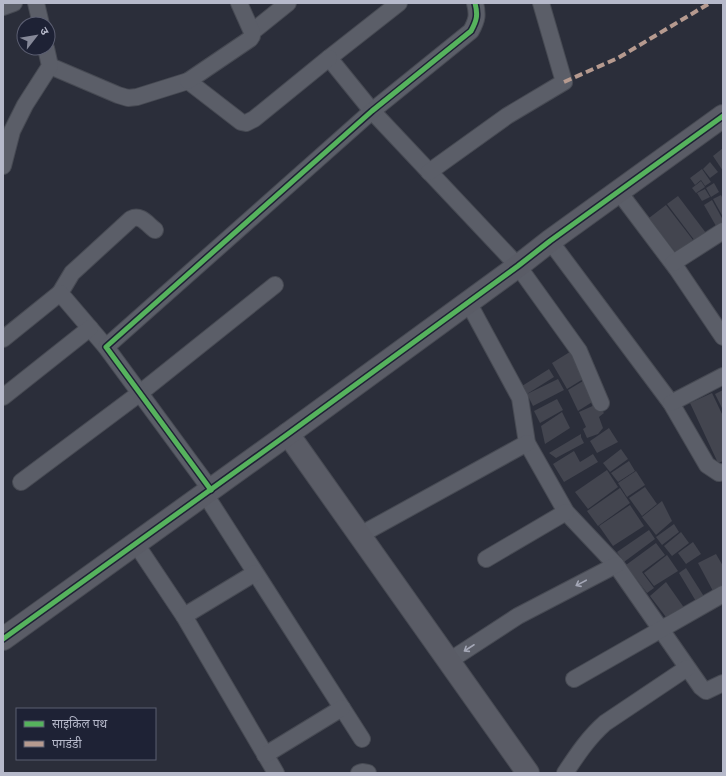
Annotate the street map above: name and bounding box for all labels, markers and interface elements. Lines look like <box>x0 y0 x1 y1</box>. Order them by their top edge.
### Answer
north arrow <box>16 16 56 56</box>
text: उ <box>37 24 53 38</box>
one-way arrow <box>575 580 587 587</box>
one-way arrow <box>463 645 475 653</box>
legend <box>16 708 156 760</box>
text: साइकिल पथ <box>52 715 108 732</box>
text: पगडंडी <box>52 735 82 752</box>

